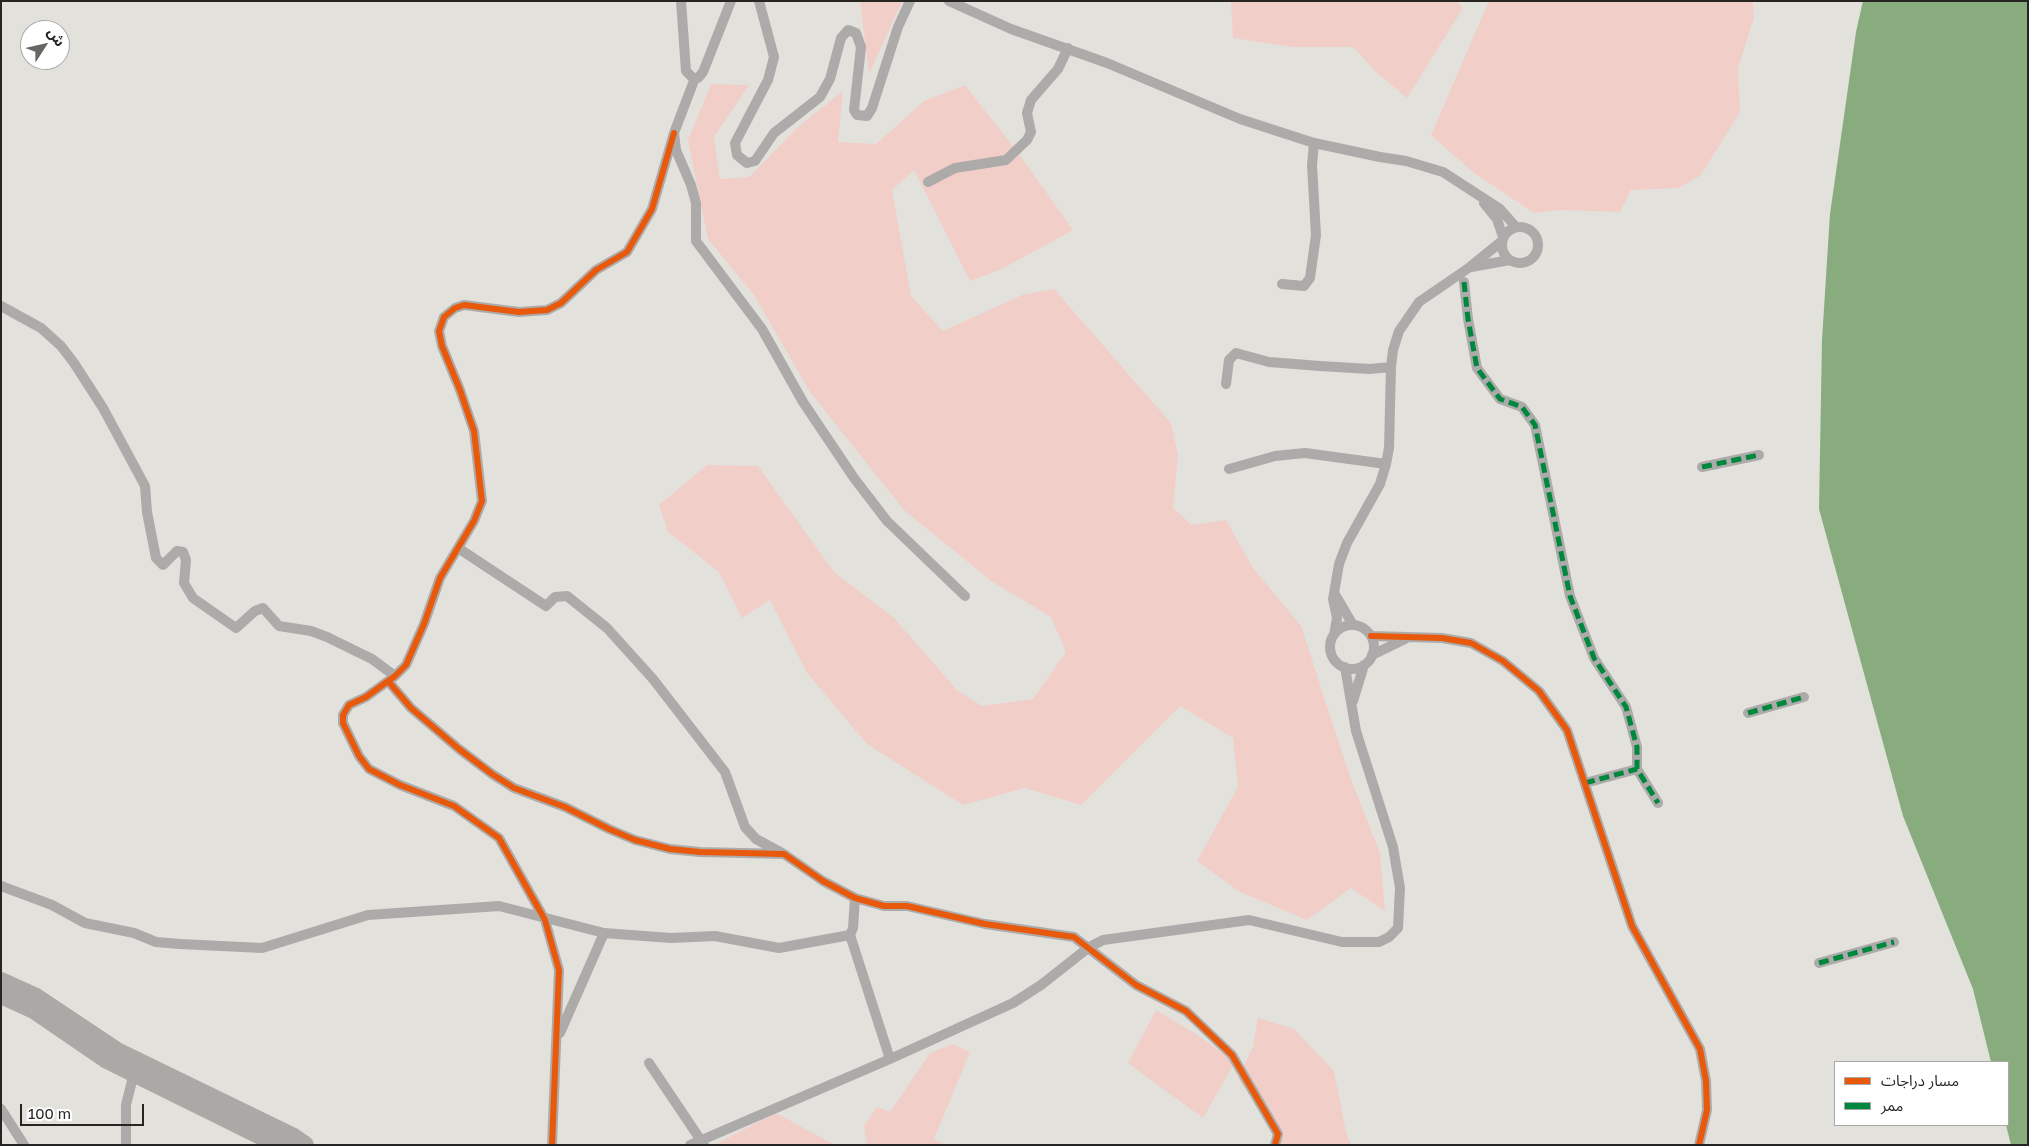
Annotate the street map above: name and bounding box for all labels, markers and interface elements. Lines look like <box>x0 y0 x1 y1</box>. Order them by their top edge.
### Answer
north arrow <box>20 20 70 70</box>
text: ش <box>44 24 69 49</box>
legend <box>1834 1061 2009 1126</box>
text: مسار دراجات <box>1881 1071 1959 1089</box>
scale bar <box>22 1094 146 1126</box>
text: ممر <box>1881 1096 1904 1114</box>
text: 100 m <box>28 1104 71 1122</box>

